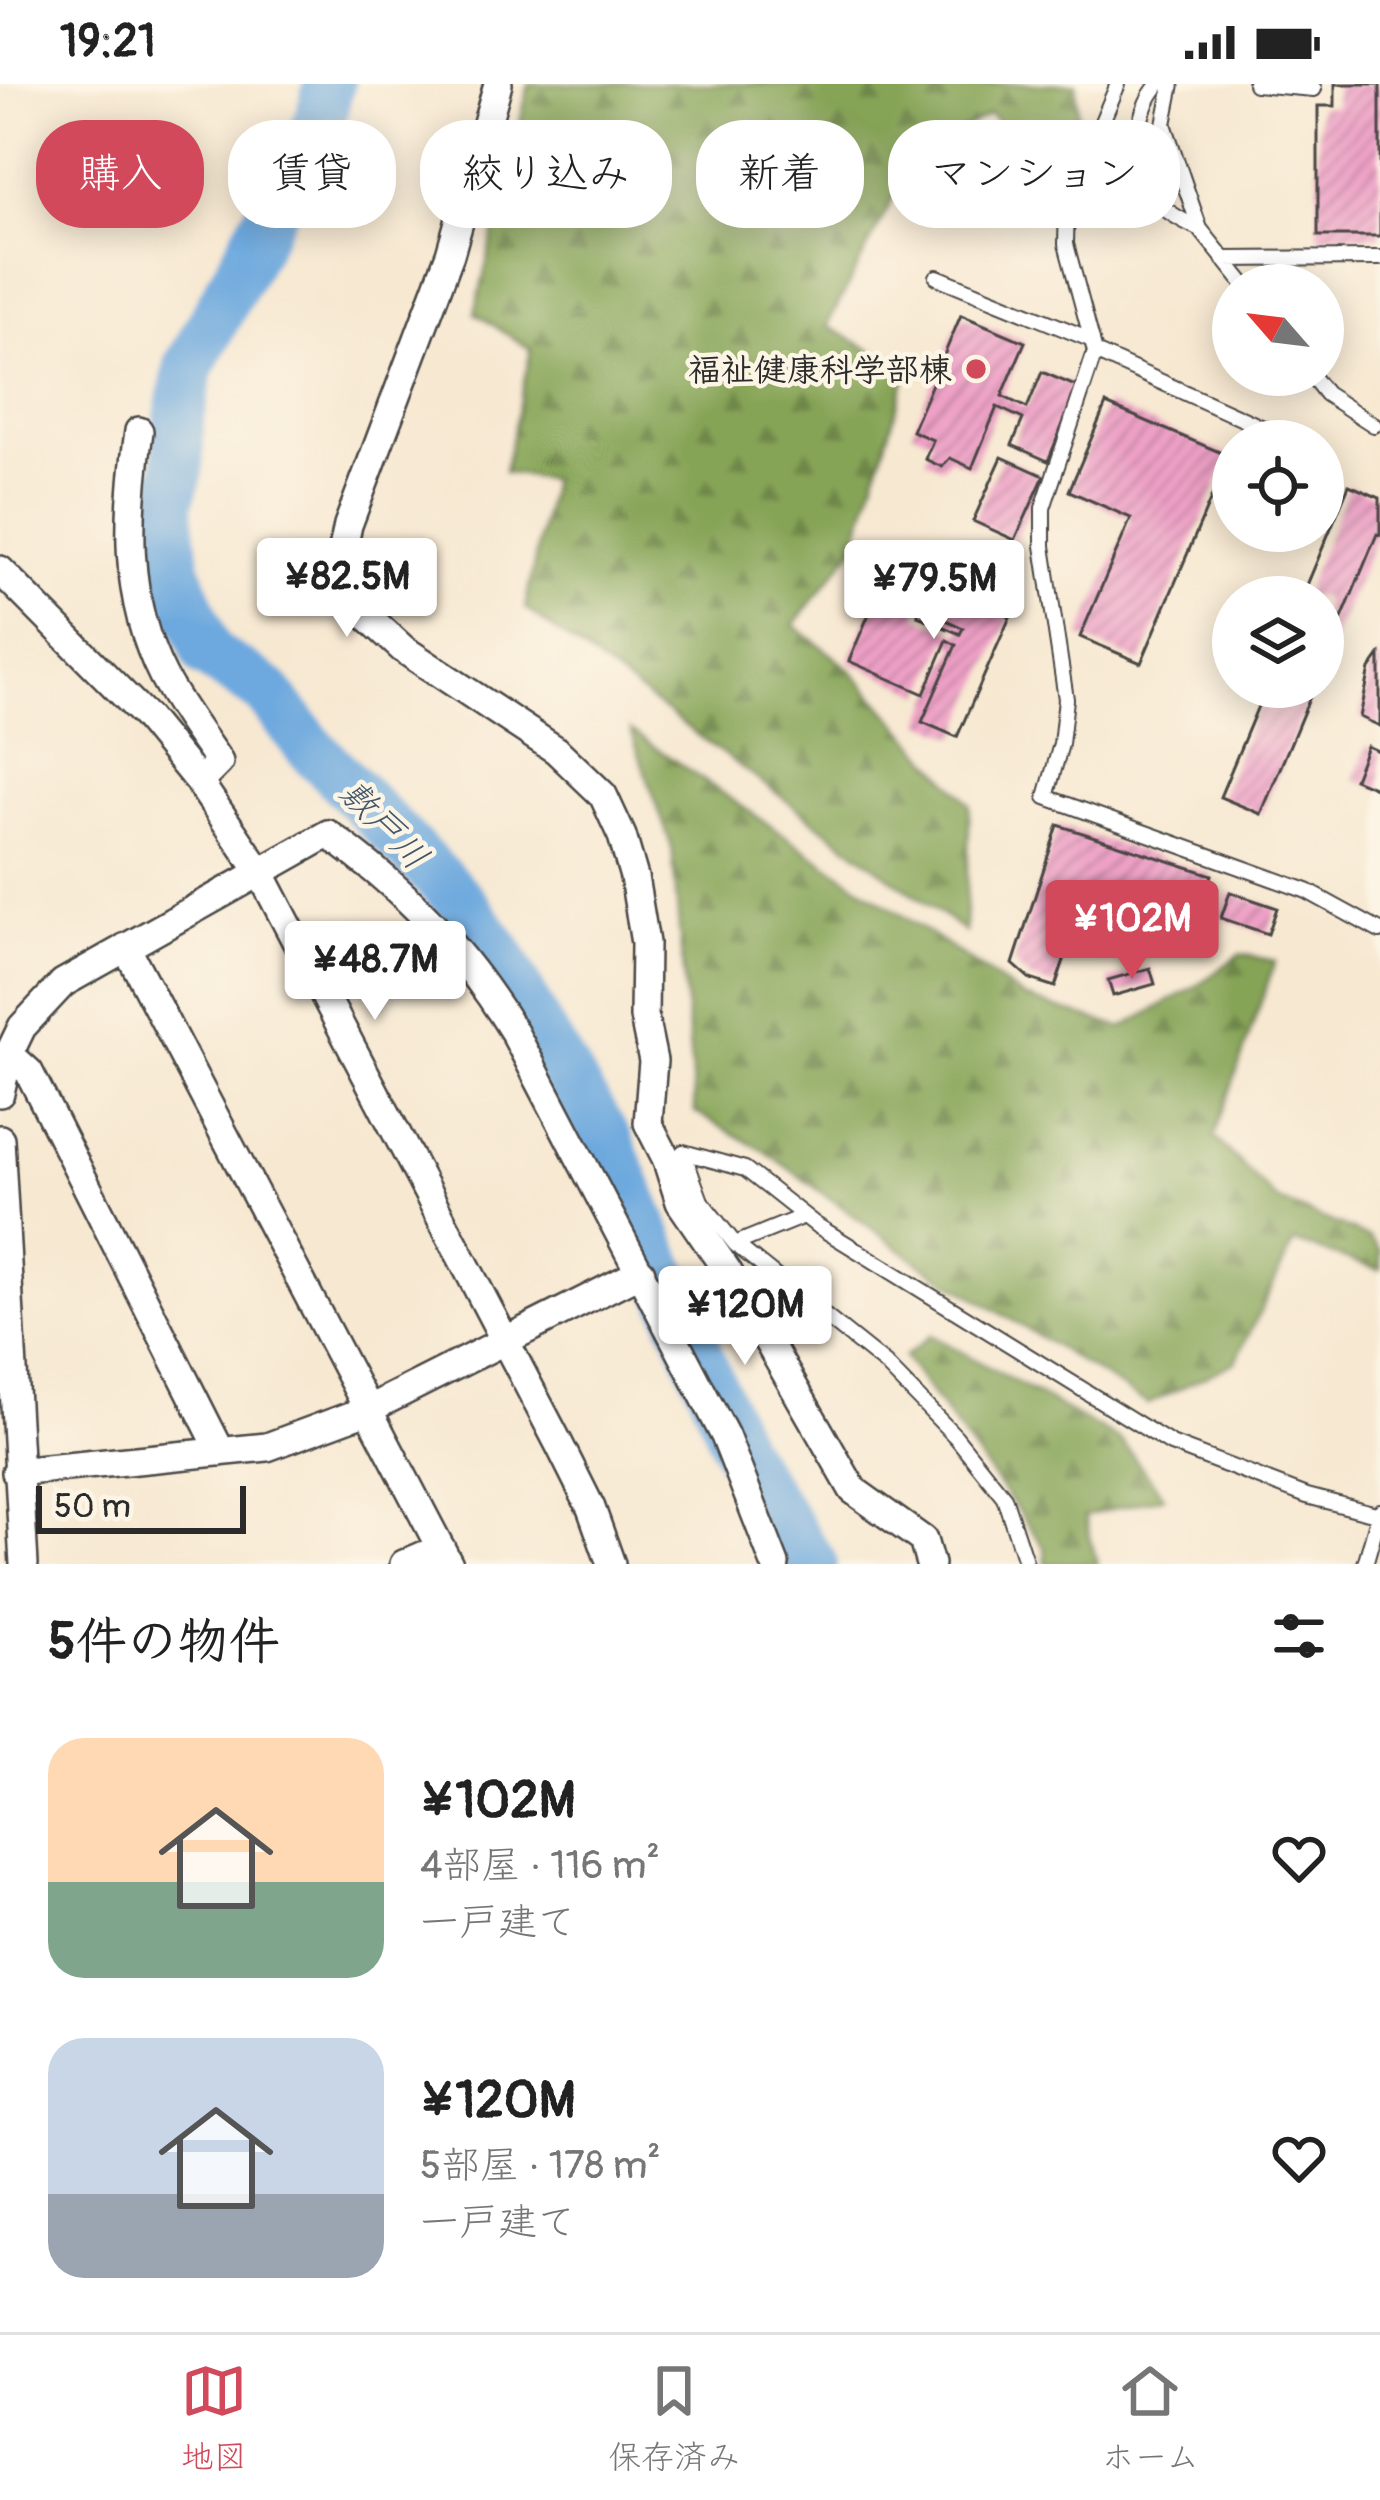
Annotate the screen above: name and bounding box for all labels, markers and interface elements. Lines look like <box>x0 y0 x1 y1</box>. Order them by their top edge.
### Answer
text: 19:21 <box>60 14 156 70</box>
chip: 購入 <box>36 120 204 228</box>
chip: 賃貸 <box>228 120 396 228</box>
chip: 絞り込み <box>420 120 672 228</box>
chip: 新着 <box>696 120 864 228</box>
chip: マンション <box>888 120 1180 228</box>
north arrow <box>1212 264 1344 396</box>
map controls <box>1212 264 1344 708</box>
place label: 福祉健康科学部棟 <box>688 350 952 391</box>
marker: 福祉健康科学部棟 <box>963 356 989 382</box>
button: locate <box>1212 420 1344 552</box>
pin: ¥82.5M <box>249 538 445 640</box>
pin: ¥79.5M <box>836 540 1032 642</box>
text: ¥82.5M <box>284 552 410 601</box>
text: ¥79.5M <box>871 554 997 603</box>
button: layers <box>1212 576 1344 708</box>
water label: 敷戸川 <box>330 771 438 880</box>
pin: ¥102M <box>1048 880 1216 982</box>
text: ¥102M <box>1073 894 1191 943</box>
pin: ¥48.7M <box>277 921 473 1023</box>
text: ¥48.7M <box>312 935 438 984</box>
pin: ¥120M <box>661 1266 829 1368</box>
text: ¥120M <box>686 1280 804 1329</box>
scale bar <box>36 1480 246 1533</box>
text: 50 m <box>54 1486 131 1527</box>
icon: filters <box>1266 1603 1332 1669</box>
text: 5件の物件 <box>48 1610 280 1674</box>
text: ¥102M <box>420 1769 575 1833</box>
icon: home <box>144 1786 288 1930</box>
icon: heart <box>1266 1825 1332 1891</box>
text: 4部屋 · 116 m² <box>420 1841 660 1890</box>
text: 一戸建て <box>420 1898 576 1947</box>
text: ¥120M <box>420 2069 575 2133</box>
icon: home <box>144 2086 288 2230</box>
icon: heart <box>1266 2125 1332 2191</box>
text: 5部屋 · 178 m² <box>420 2141 661 2190</box>
text: 一戸建て <box>420 2198 576 2247</box>
tab: 地図 <box>181 2358 247 2478</box>
tab: 保存済み <box>608 2358 740 2478</box>
tab: ホーム <box>1102 2358 1199 2478</box>

